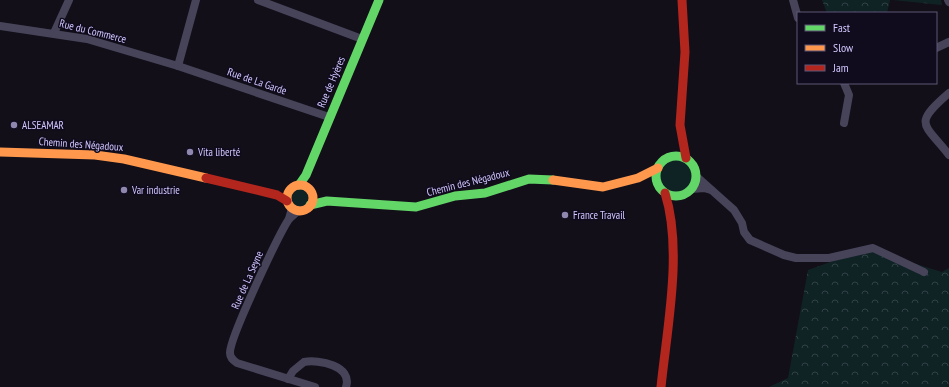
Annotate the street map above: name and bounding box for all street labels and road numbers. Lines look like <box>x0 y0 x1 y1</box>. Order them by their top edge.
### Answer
street label: Rue du Commerce <box>58 16 128 46</box>
street label: Rue de Hyères <box>314 54 348 110</box>
street label: Rue de La Garde <box>225 64 289 98</box>
street label: Chemin des Négadoux <box>38 134 124 154</box>
street label: Chemin des Négadoux <box>425 165 511 199</box>
street label: Rue de La Seyne <box>228 248 266 311</box>

